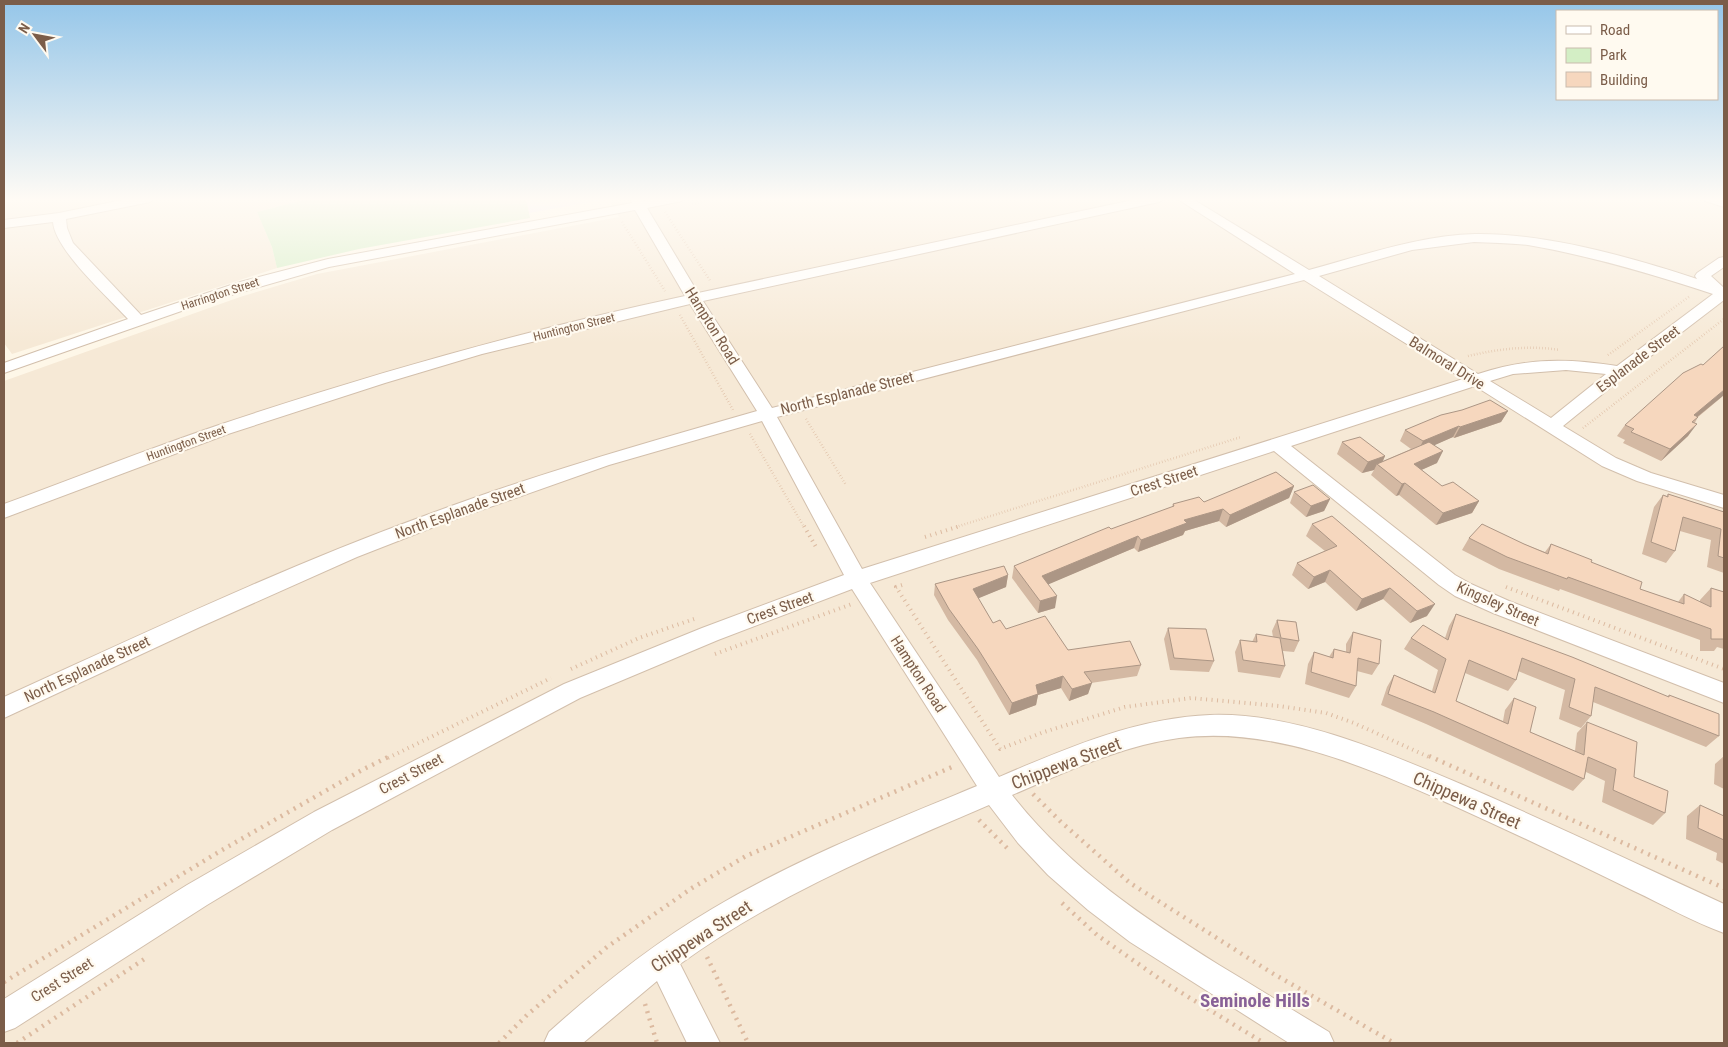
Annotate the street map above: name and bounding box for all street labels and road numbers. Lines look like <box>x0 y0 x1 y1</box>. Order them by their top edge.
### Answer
street label: Harrington Street <box>179 275 261 313</box>
street label: Hampton Road <box>681 284 743 368</box>
street label: Huntington Street <box>532 310 617 344</box>
street label: Esplanade Street <box>1593 322 1683 396</box>
street label: Balmoral Drive <box>1406 333 1488 393</box>
street label: North Esplanade Street <box>778 368 916 418</box>
street label: Huntington Street <box>144 422 228 464</box>
street label: Crest Street <box>1128 462 1200 500</box>
street label: North Esplanade Street <box>393 479 527 543</box>
street label: Kingsley Street <box>1454 578 1542 630</box>
street label: Crest Street <box>744 588 816 628</box>
street label: North Esplanade Street <box>21 632 153 706</box>
street label: Hampton Road <box>887 632 949 716</box>
street label: Chippewa Street <box>1008 732 1124 794</box>
street label: Crest Street <box>376 750 446 798</box>
street label: Chippewa Street <box>1410 767 1524 833</box>
street label: Chippewa Street <box>647 896 755 976</box>
street label: Crest Street <box>28 954 96 1006</box>

